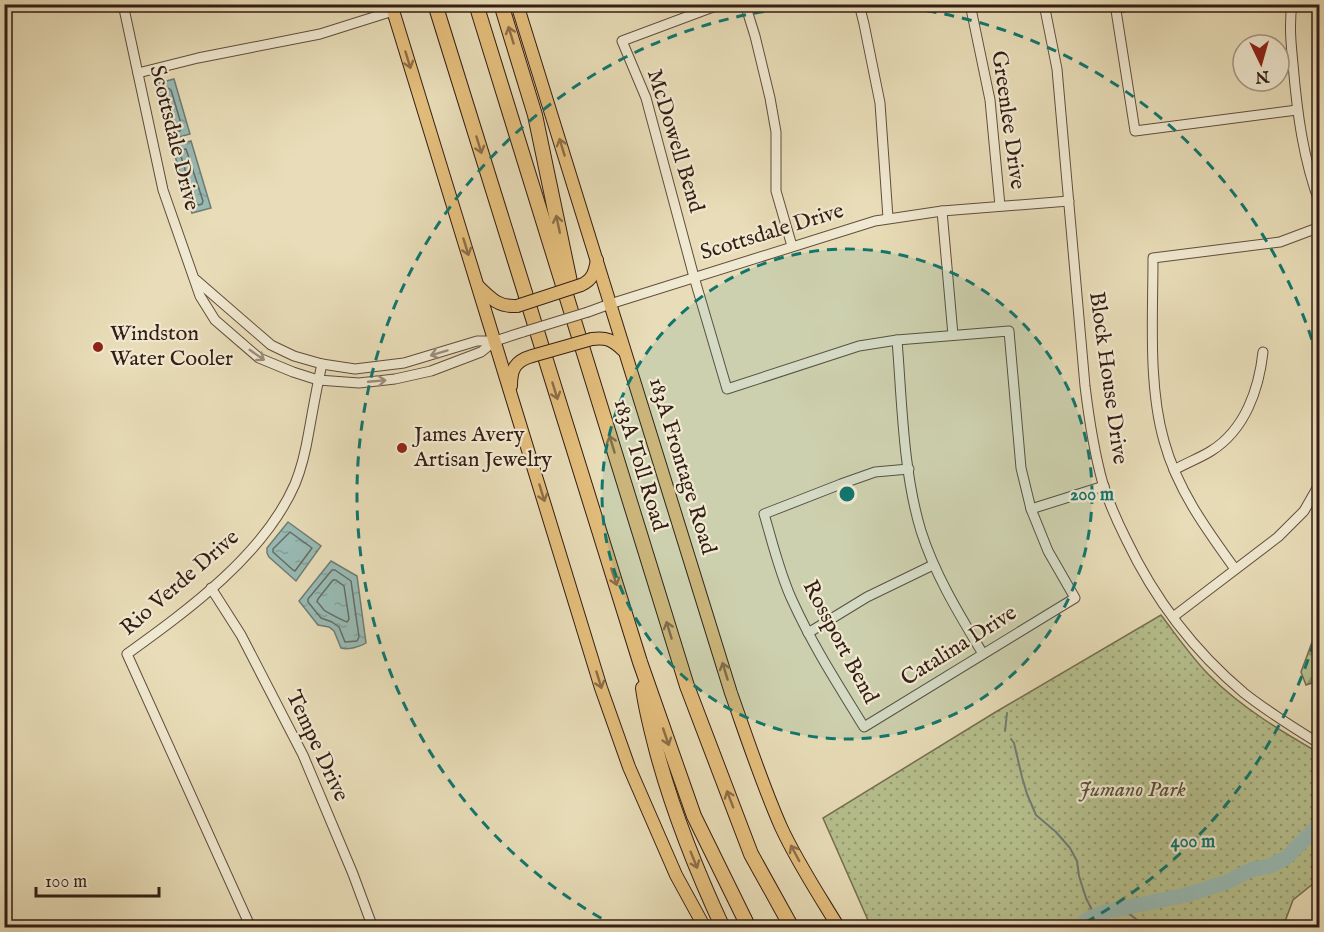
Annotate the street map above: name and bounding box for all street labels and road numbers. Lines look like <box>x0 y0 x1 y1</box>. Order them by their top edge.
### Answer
street label: Greenlee Drive <box>984 49 1032 191</box>
street label: Scottsdale Drive <box>142 62 206 214</box>
street label: McDowell Bend <box>640 66 710 216</box>
street label: Scottsdale Drive <box>697 197 847 267</box>
street label: Block House Drive <box>1082 290 1134 466</box>
street label: 183A Frontage Road <box>642 374 722 558</box>
street label: 183A Toll Road <box>607 395 674 535</box>
street label: Rio Verde Drive <box>115 524 245 642</box>
street label: Rossport Bend <box>796 575 884 709</box>
street label: Catalina Drive <box>896 599 1022 693</box>
street label: Tempe Drive <box>279 686 355 806</box>

